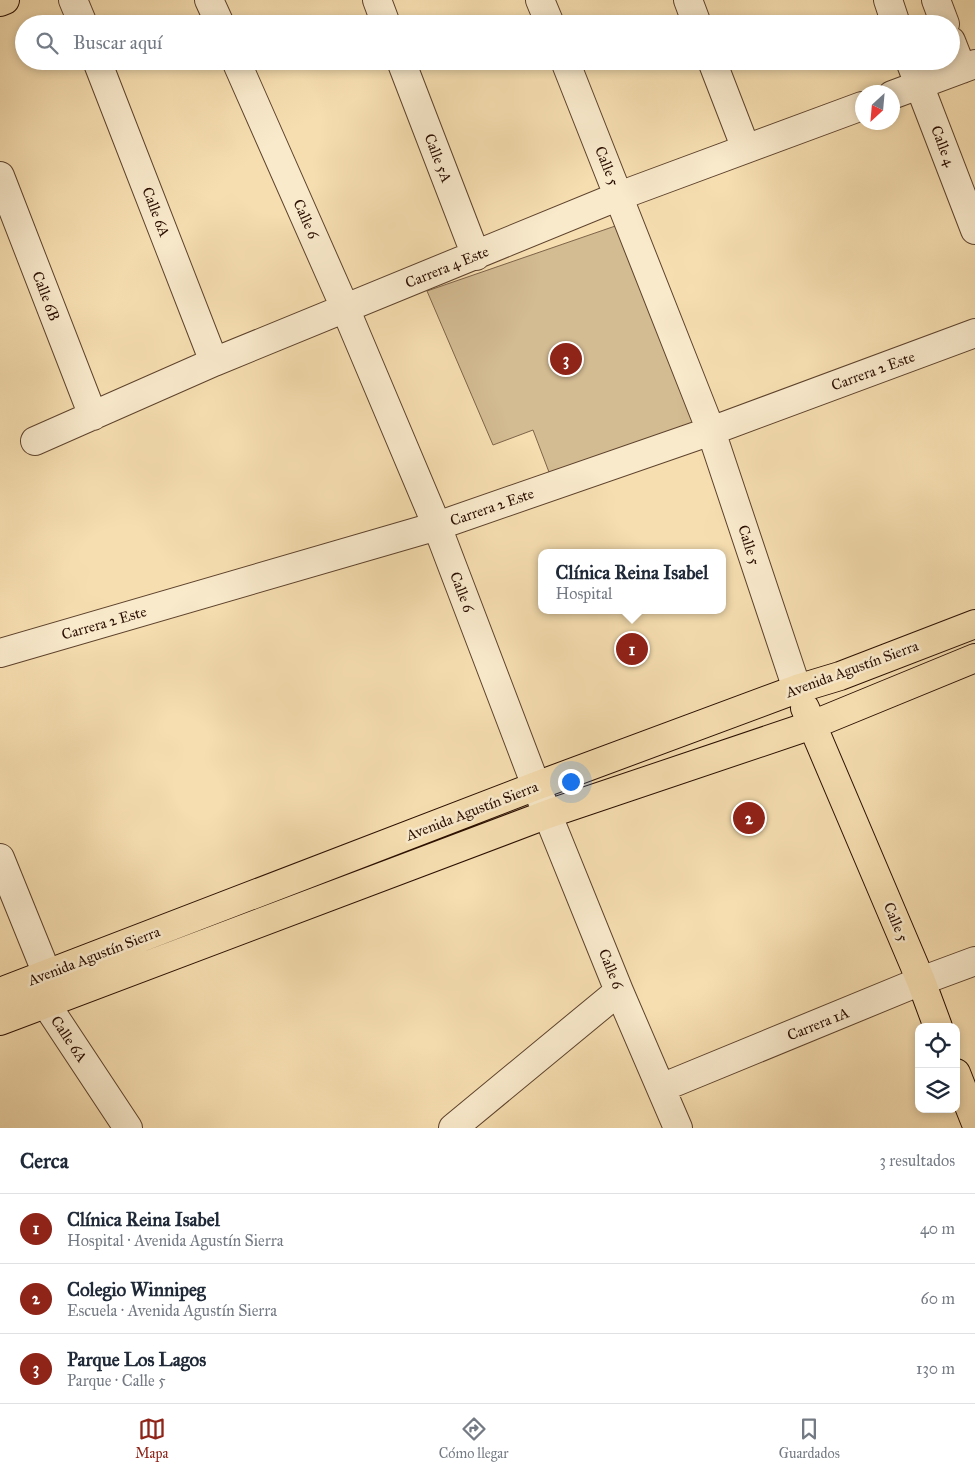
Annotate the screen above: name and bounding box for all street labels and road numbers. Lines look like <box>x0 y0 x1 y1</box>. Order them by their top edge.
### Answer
street label: Calle 4 <box>927 123 959 170</box>
street label: Calle 5A <box>420 131 456 185</box>
street label: Calle 5 <box>591 144 623 188</box>
street label: Calle 6A <box>138 185 174 239</box>
street label: Calle 6 <box>289 196 323 243</box>
street label: Carrera 4 Este <box>403 242 491 292</box>
street label: Calle 6B <box>28 269 64 323</box>
street label: Carrera 2 Este <box>829 348 917 394</box>
street label: Carrera 2 Este <box>448 484 536 530</box>
street label: Calle 5 <box>734 523 764 567</box>
street label: Calle 6 <box>446 569 478 616</box>
street label: Carrera 2 Este <box>59 602 149 644</box>
street label: Avenida Agustín Sierra <box>782 636 922 702</box>
street label: Avenida Agustín Sierra <box>402 777 541 845</box>
street label: Calle 5 <box>880 900 912 944</box>
street label: Avenida Agustín Sierra <box>24 922 163 990</box>
street label: Calle 6 <box>595 946 628 993</box>
street label: Carrera 1A <box>784 1003 852 1045</box>
street label: Calle 6A <box>47 1012 91 1066</box>

